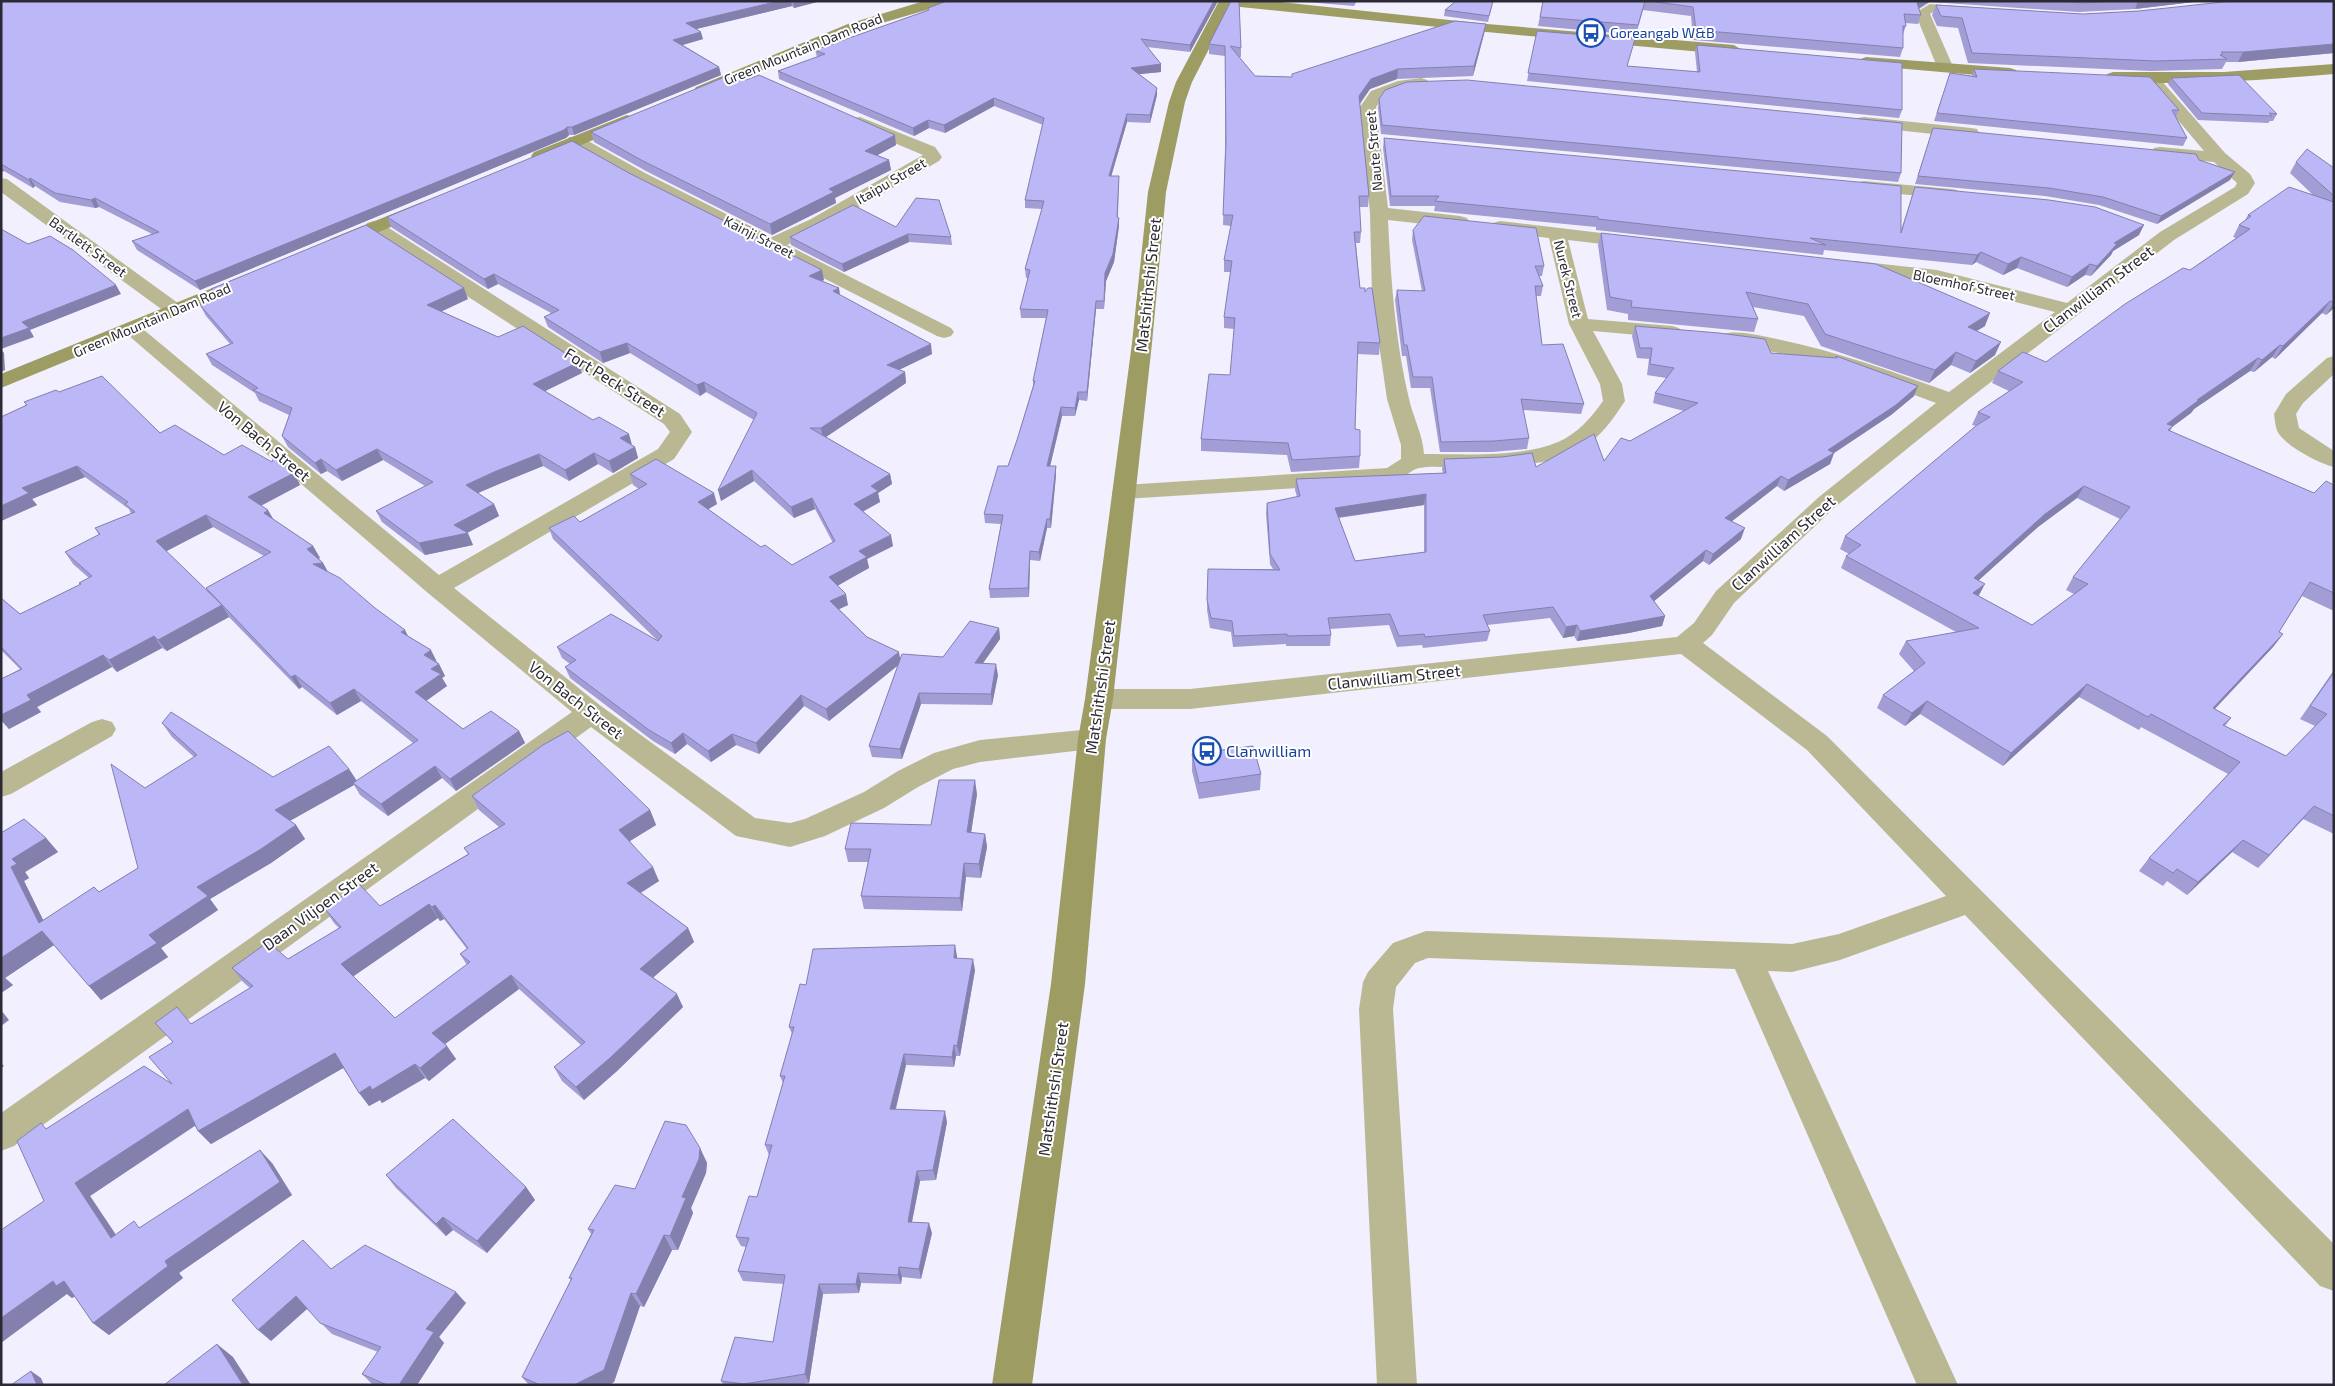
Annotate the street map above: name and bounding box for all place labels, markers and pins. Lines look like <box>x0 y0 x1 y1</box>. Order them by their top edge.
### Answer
bus stop icon: Goreangab W&B <box>1576 18 1606 48</box>
place label: Goreangab W&B <box>1610 24 1715 41</box>
bus stop icon: Clanwilliam <box>1192 736 1222 766</box>
place label: Clanwilliam <box>1226 741 1311 760</box>

